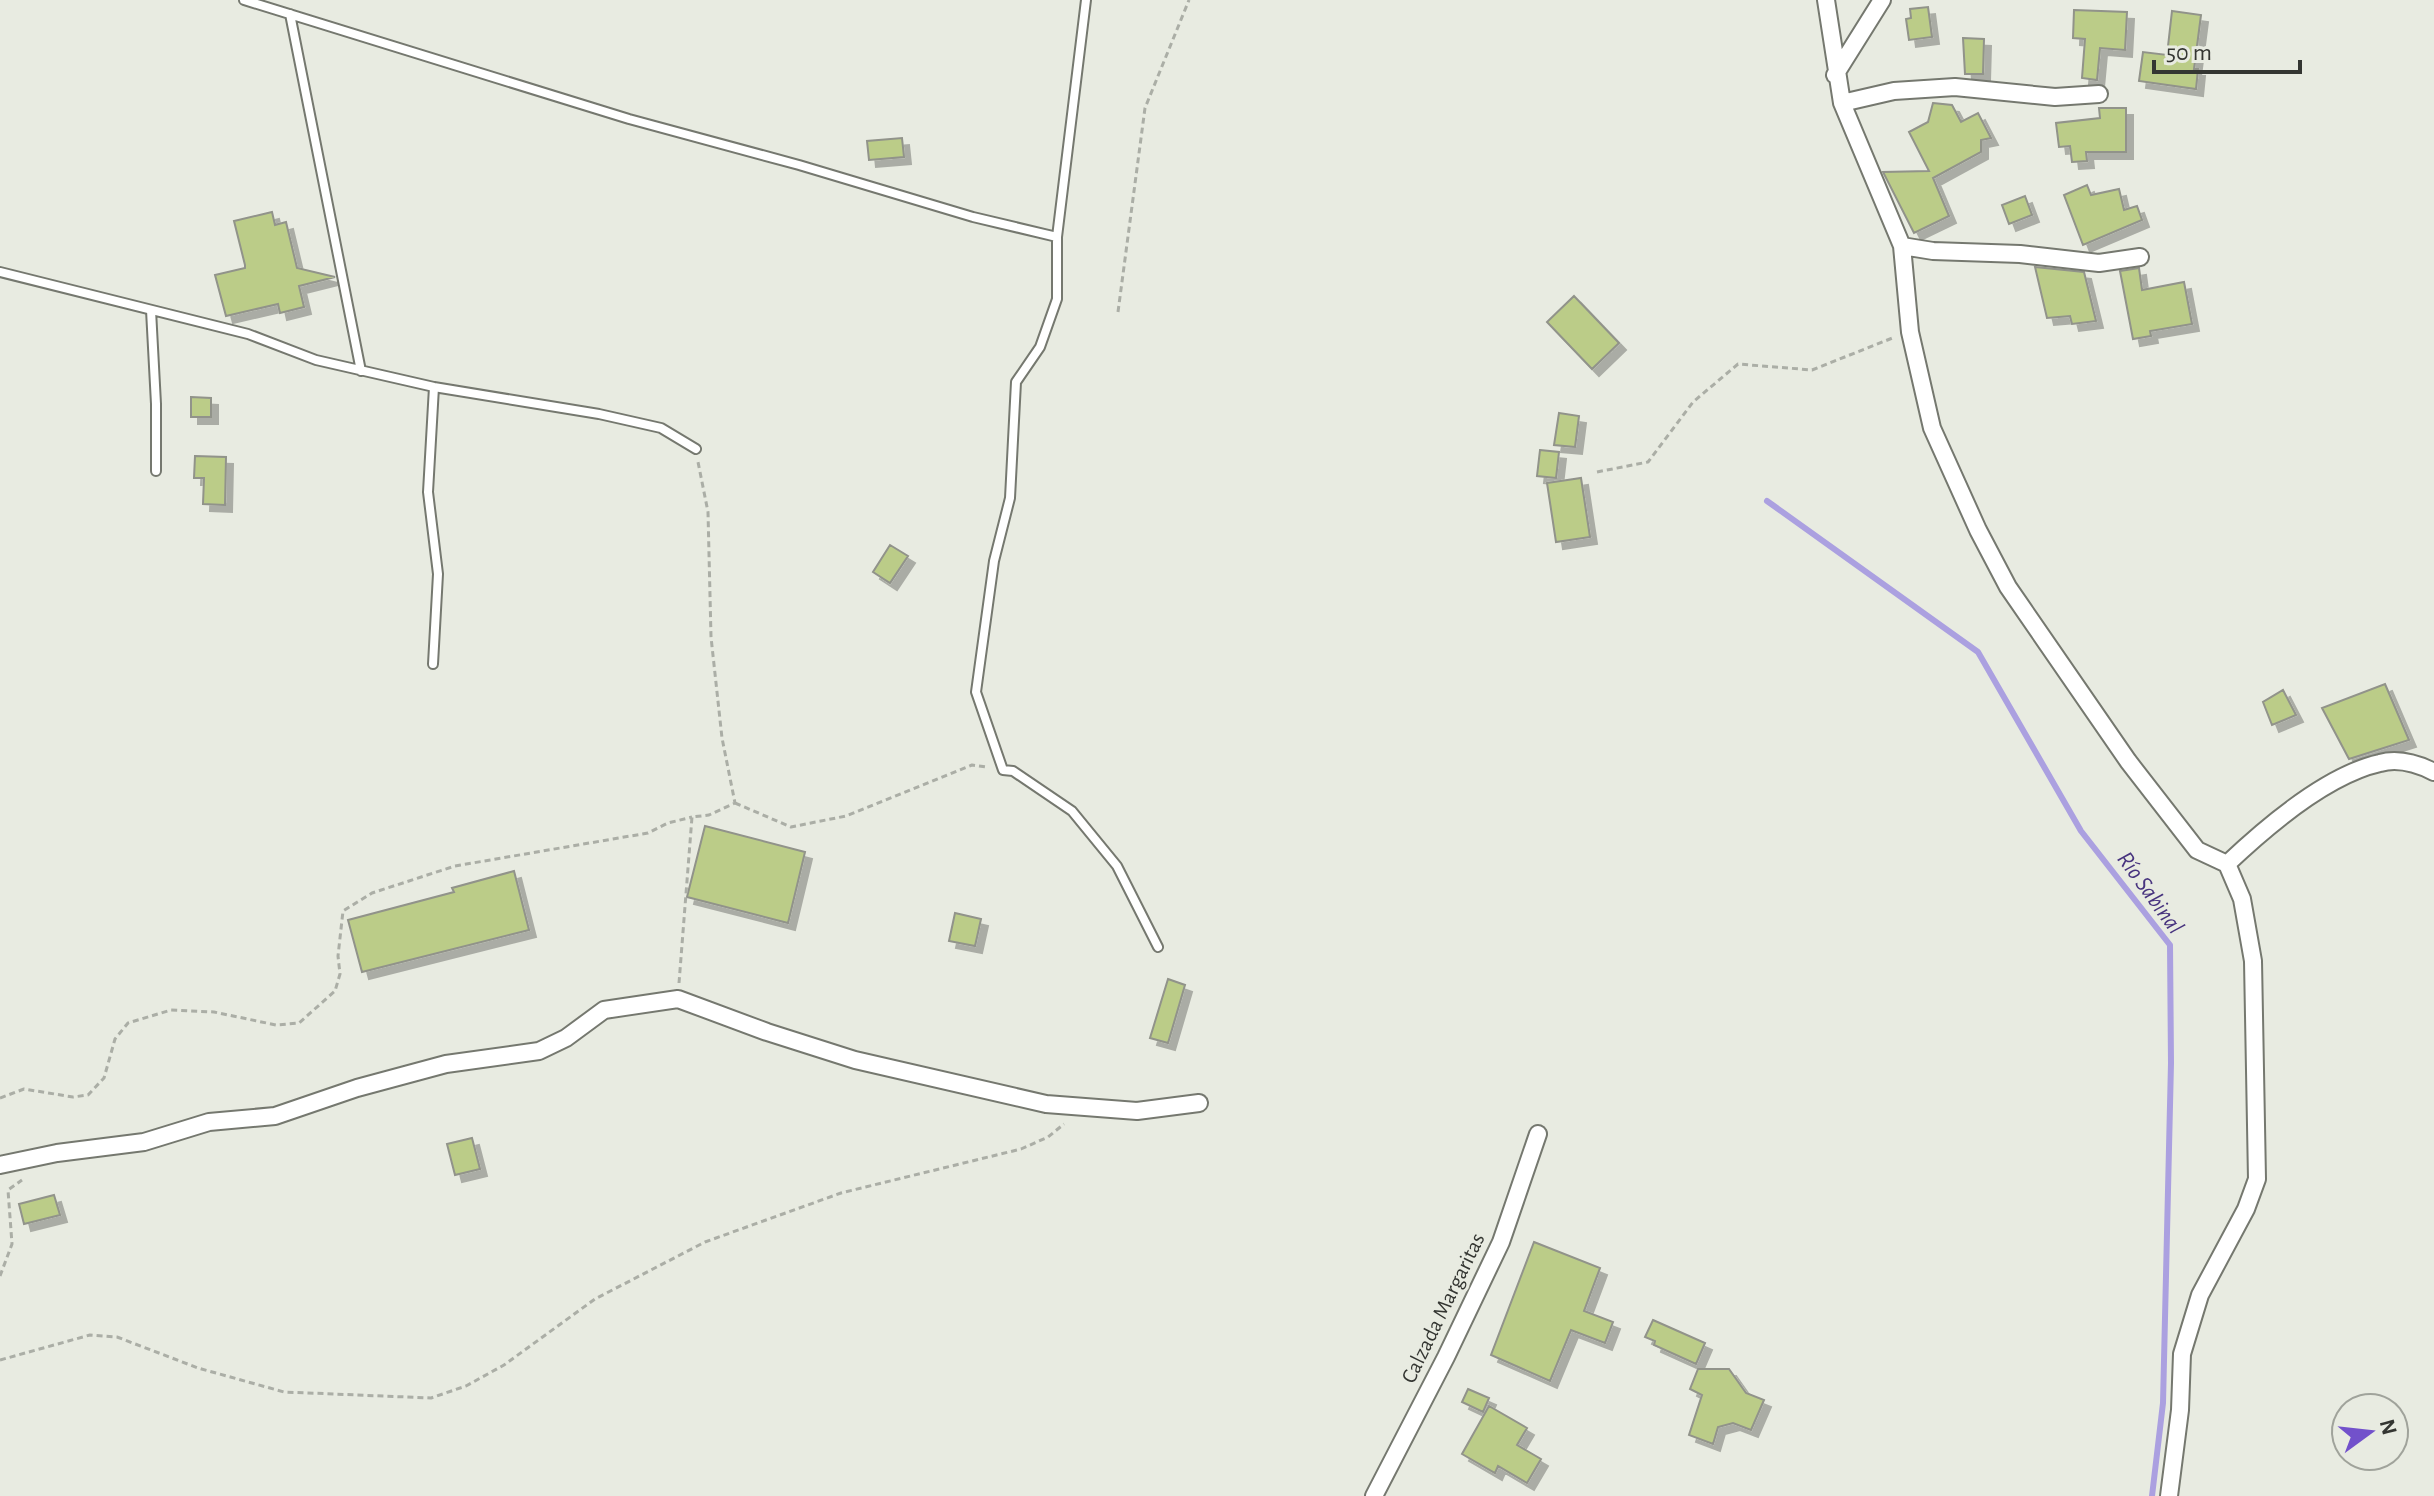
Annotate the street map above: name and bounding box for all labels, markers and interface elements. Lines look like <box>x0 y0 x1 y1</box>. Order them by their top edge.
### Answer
scale bar <box>2154 24 2300 74</box>
text: 50 m <box>2166 41 2212 65</box>
water label: Río Sabinal <box>2112 847 2188 939</box>
street label: Calzada Margaritas <box>1397 1230 1489 1386</box>
north arrow <box>2330 1392 2410 1472</box>
text: N <box>2376 1417 2401 1437</box>

